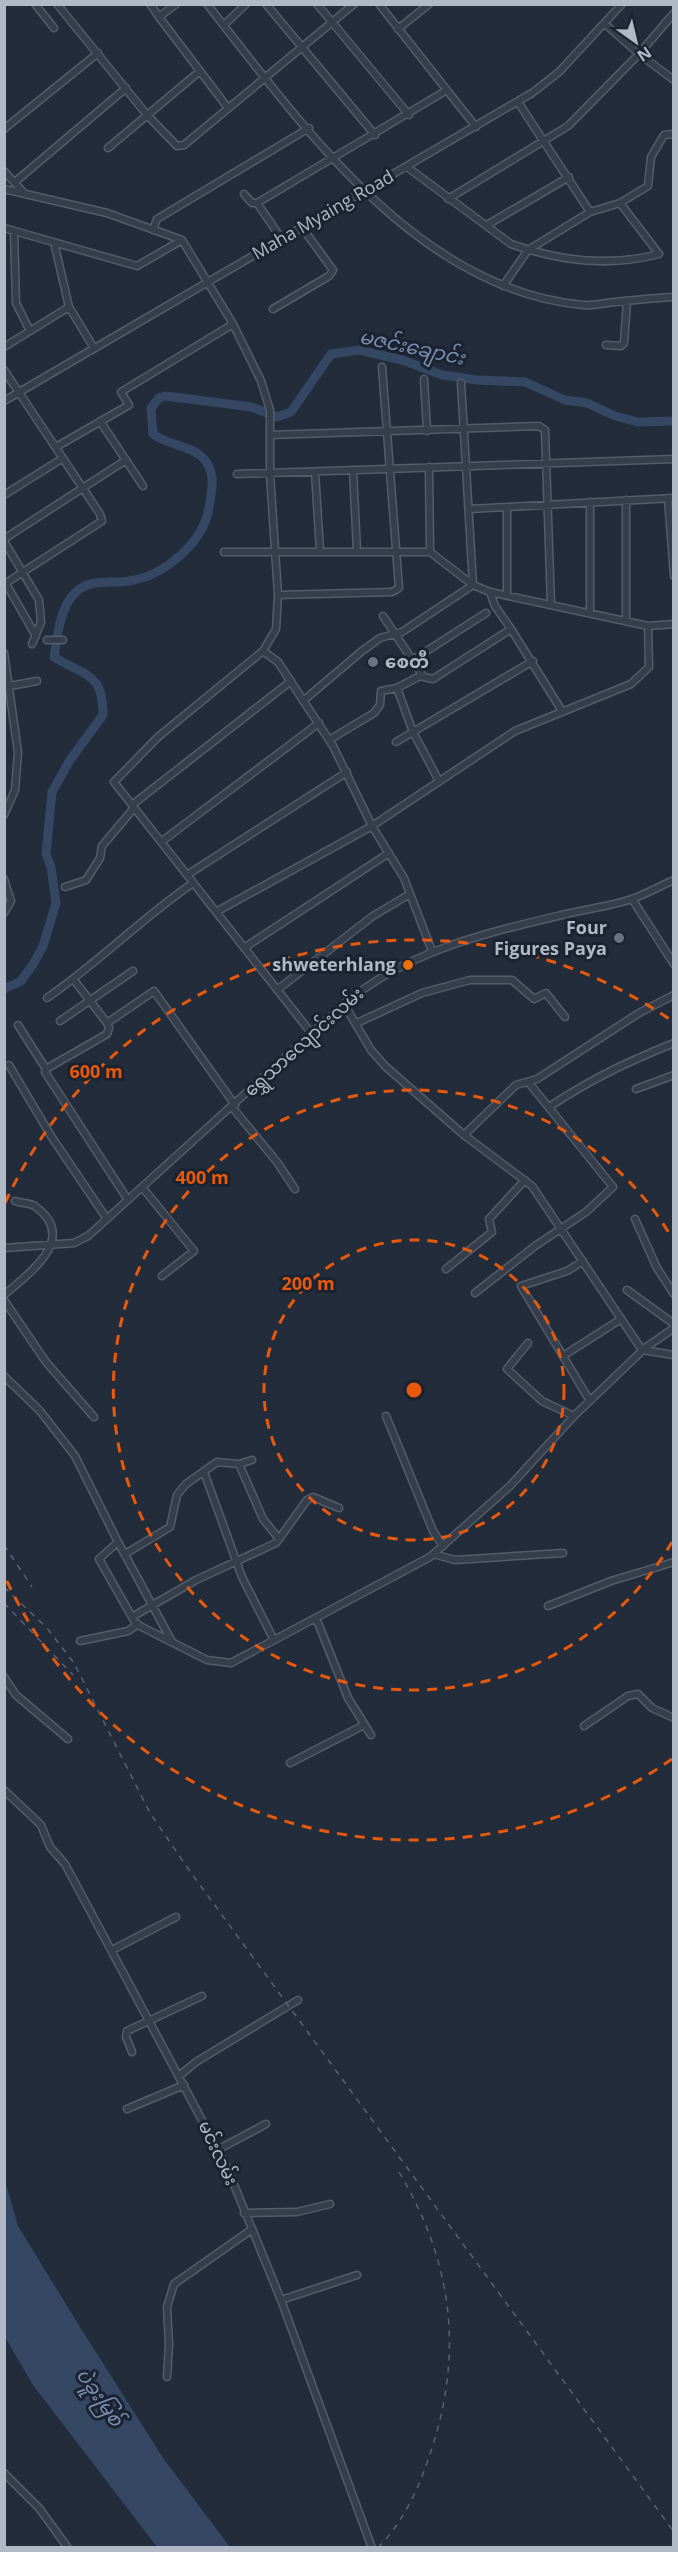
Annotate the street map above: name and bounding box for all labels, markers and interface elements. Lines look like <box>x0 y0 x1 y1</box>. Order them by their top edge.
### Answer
north arrow <box>606 12 666 72</box>
text: N <box>633 42 656 67</box>
street label: Maha Myaing Road <box>247 164 398 265</box>
water label: မဇင်းချောင်း <box>356 322 468 375</box>
place label: စေတီ <box>385 649 429 673</box>
marker: စေတီ <box>366 655 380 669</box>
place label: Four Figures Paya <box>494 915 607 960</box>
marker: Four Figures Paya <box>612 931 626 945</box>
place label: shweterhlang <box>272 952 396 976</box>
marker: shweterhlang <box>401 958 415 972</box>
street label: ရွှေသာလျောင်းလမ်း <box>239 981 371 1104</box>
text: 600 m <box>69 1059 123 1083</box>
text: 400 m <box>175 1165 229 1189</box>
text: 200 m <box>281 1271 335 1295</box>
centre of rings <box>404 1380 424 1400</box>
street label: မင်းလမ်း <box>193 2116 244 2189</box>
water label: ပဲခူးမြစ် <box>67 2362 131 2435</box>

